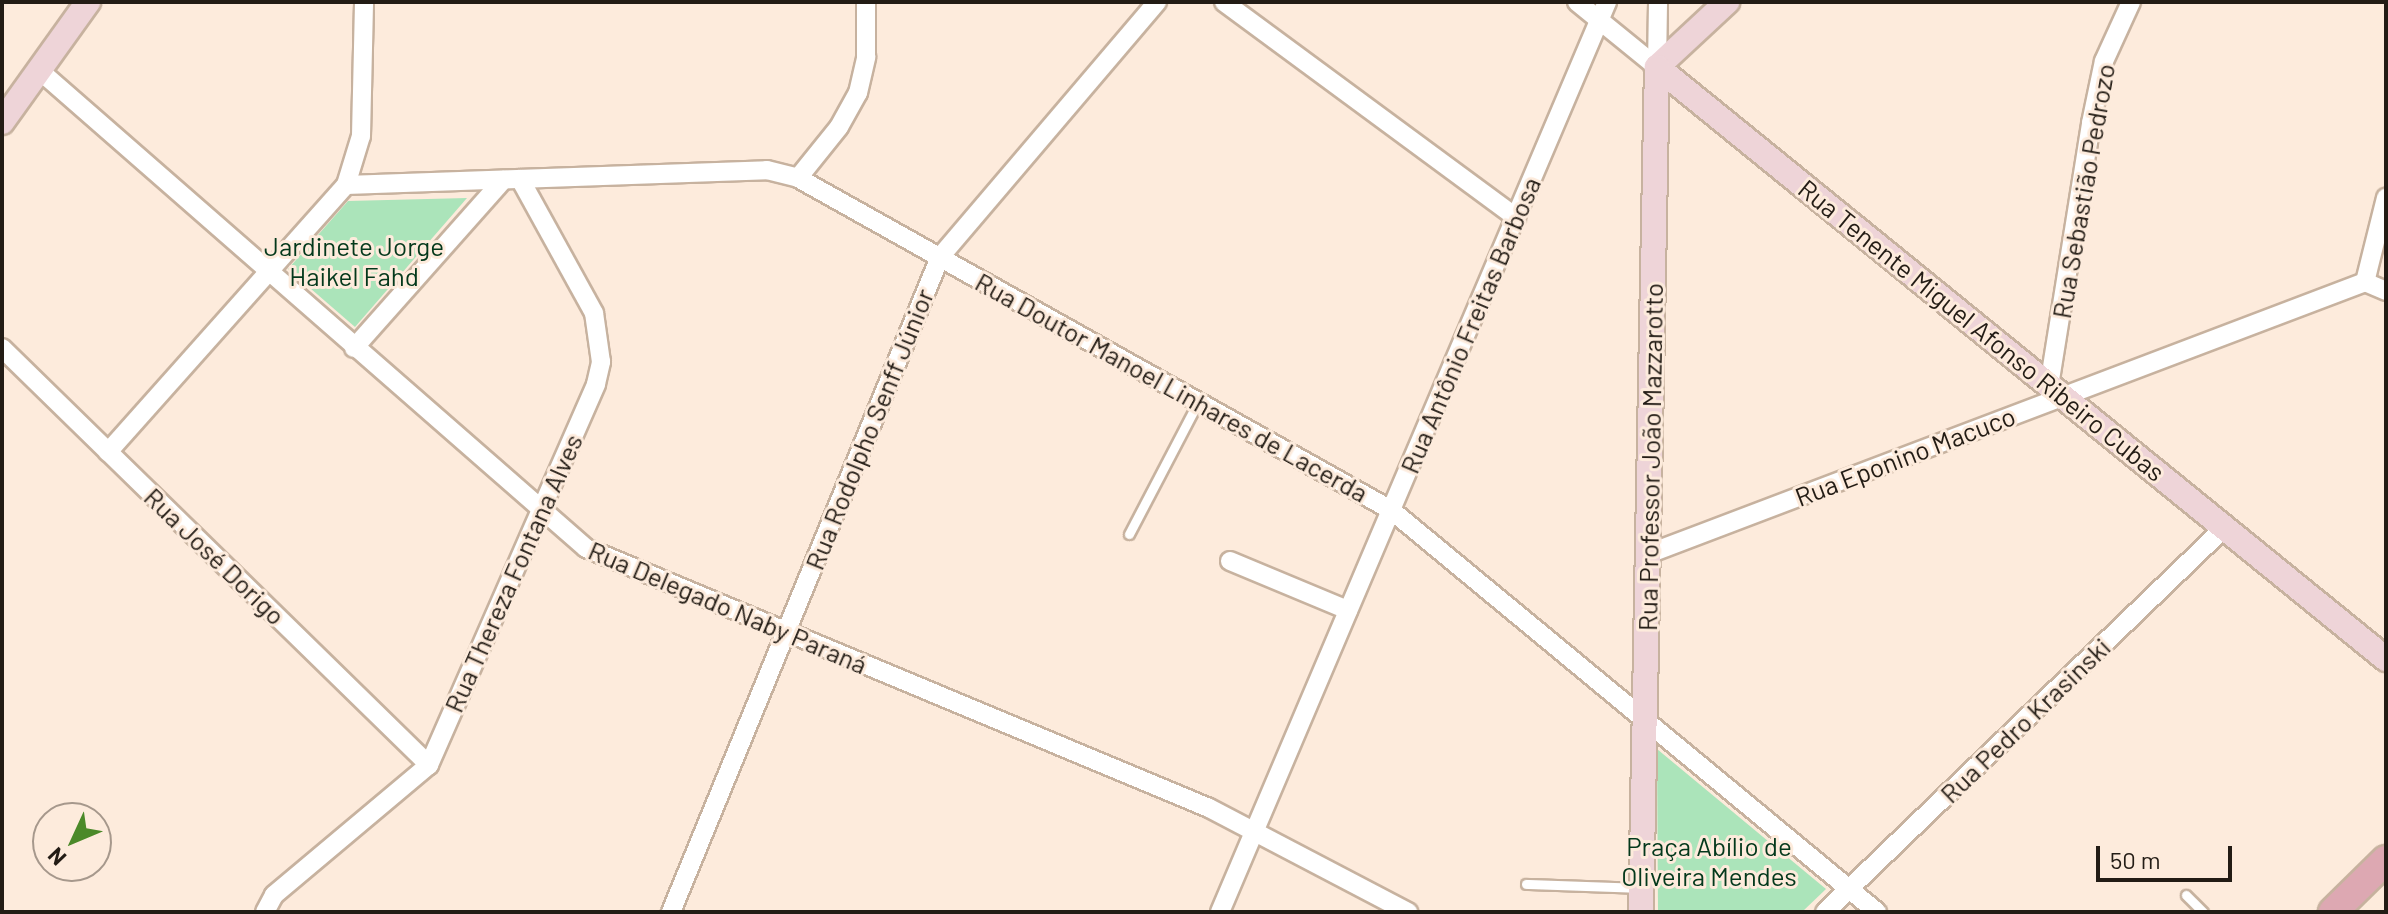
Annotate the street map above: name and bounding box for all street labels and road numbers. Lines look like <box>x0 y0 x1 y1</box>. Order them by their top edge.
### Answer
street label: Rua Sebastião Pedrozo <box>2045 61 2121 321</box>
street label: Rua Antônio Freitas Barbosa <box>1393 172 1547 478</box>
street label: Rua Tenente Miguel Afonso Ribeiro Cubas <box>1793 172 2171 488</box>
street label: Rua Doutor Manoel Linhares de Lacerda <box>970 266 1374 508</box>
street label: Rua Professor João Mazzarotto <box>1631 283 1669 631</box>
street label: Rua Rodolpho Senff Júnior <box>798 284 940 574</box>
street label: Rua Eponino Macuco <box>1791 400 2019 512</box>
street label: Rua Thereza Fontana Alves <box>438 429 588 717</box>
street label: Rua José Dorigo <box>138 481 292 631</box>
street label: Rua Delegado Naby Paraná <box>584 534 872 680</box>
street label: Rua Pedro Krasinski <box>1934 631 2116 809</box>

